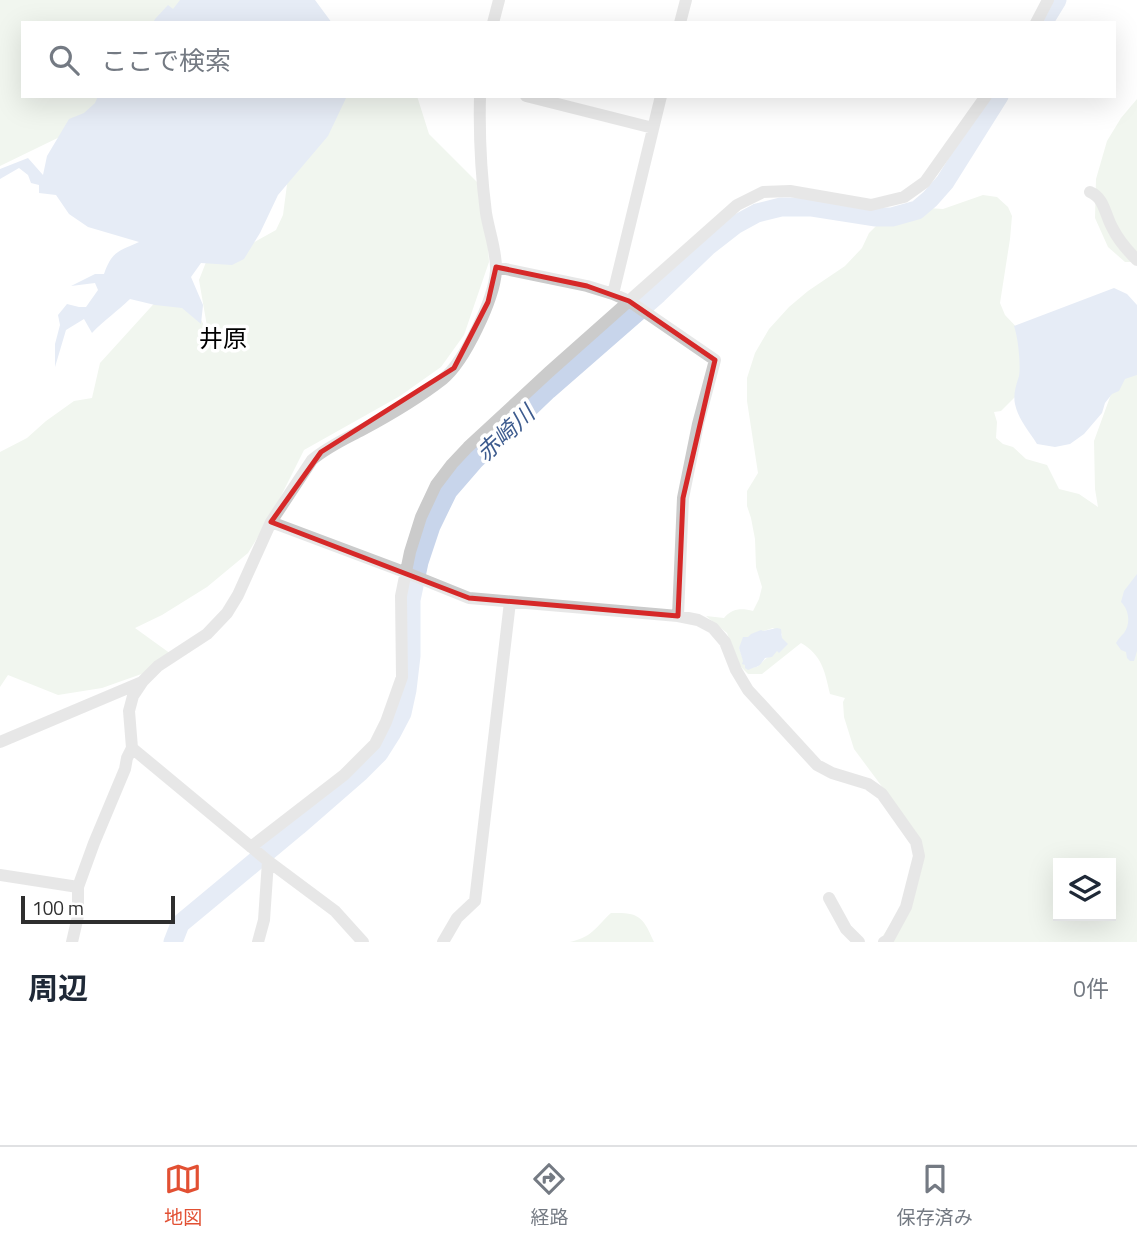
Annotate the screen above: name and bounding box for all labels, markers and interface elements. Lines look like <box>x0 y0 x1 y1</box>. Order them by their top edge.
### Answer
search box <box>21 21 1116 98</box>
icon: search <box>45 41 83 79</box>
text: ここで検索 <box>101 41 231 80</box>
district label: 井原 <box>199 320 247 356</box>
water label: 赤崎川 <box>468 395 544 469</box>
map controls <box>1053 858 1116 921</box>
button: layers <box>1053 858 1116 921</box>
scale bar <box>21 893 175 925</box>
text: 100 m <box>32 893 84 922</box>
text: 周辺 <box>28 965 88 1011</box>
text: 0件 <box>1073 971 1109 1006</box>
tab: 地図 <box>164 1160 202 1231</box>
tab: 経路 <box>530 1160 569 1231</box>
tab: 保存済み <box>897 1160 973 1231</box>

